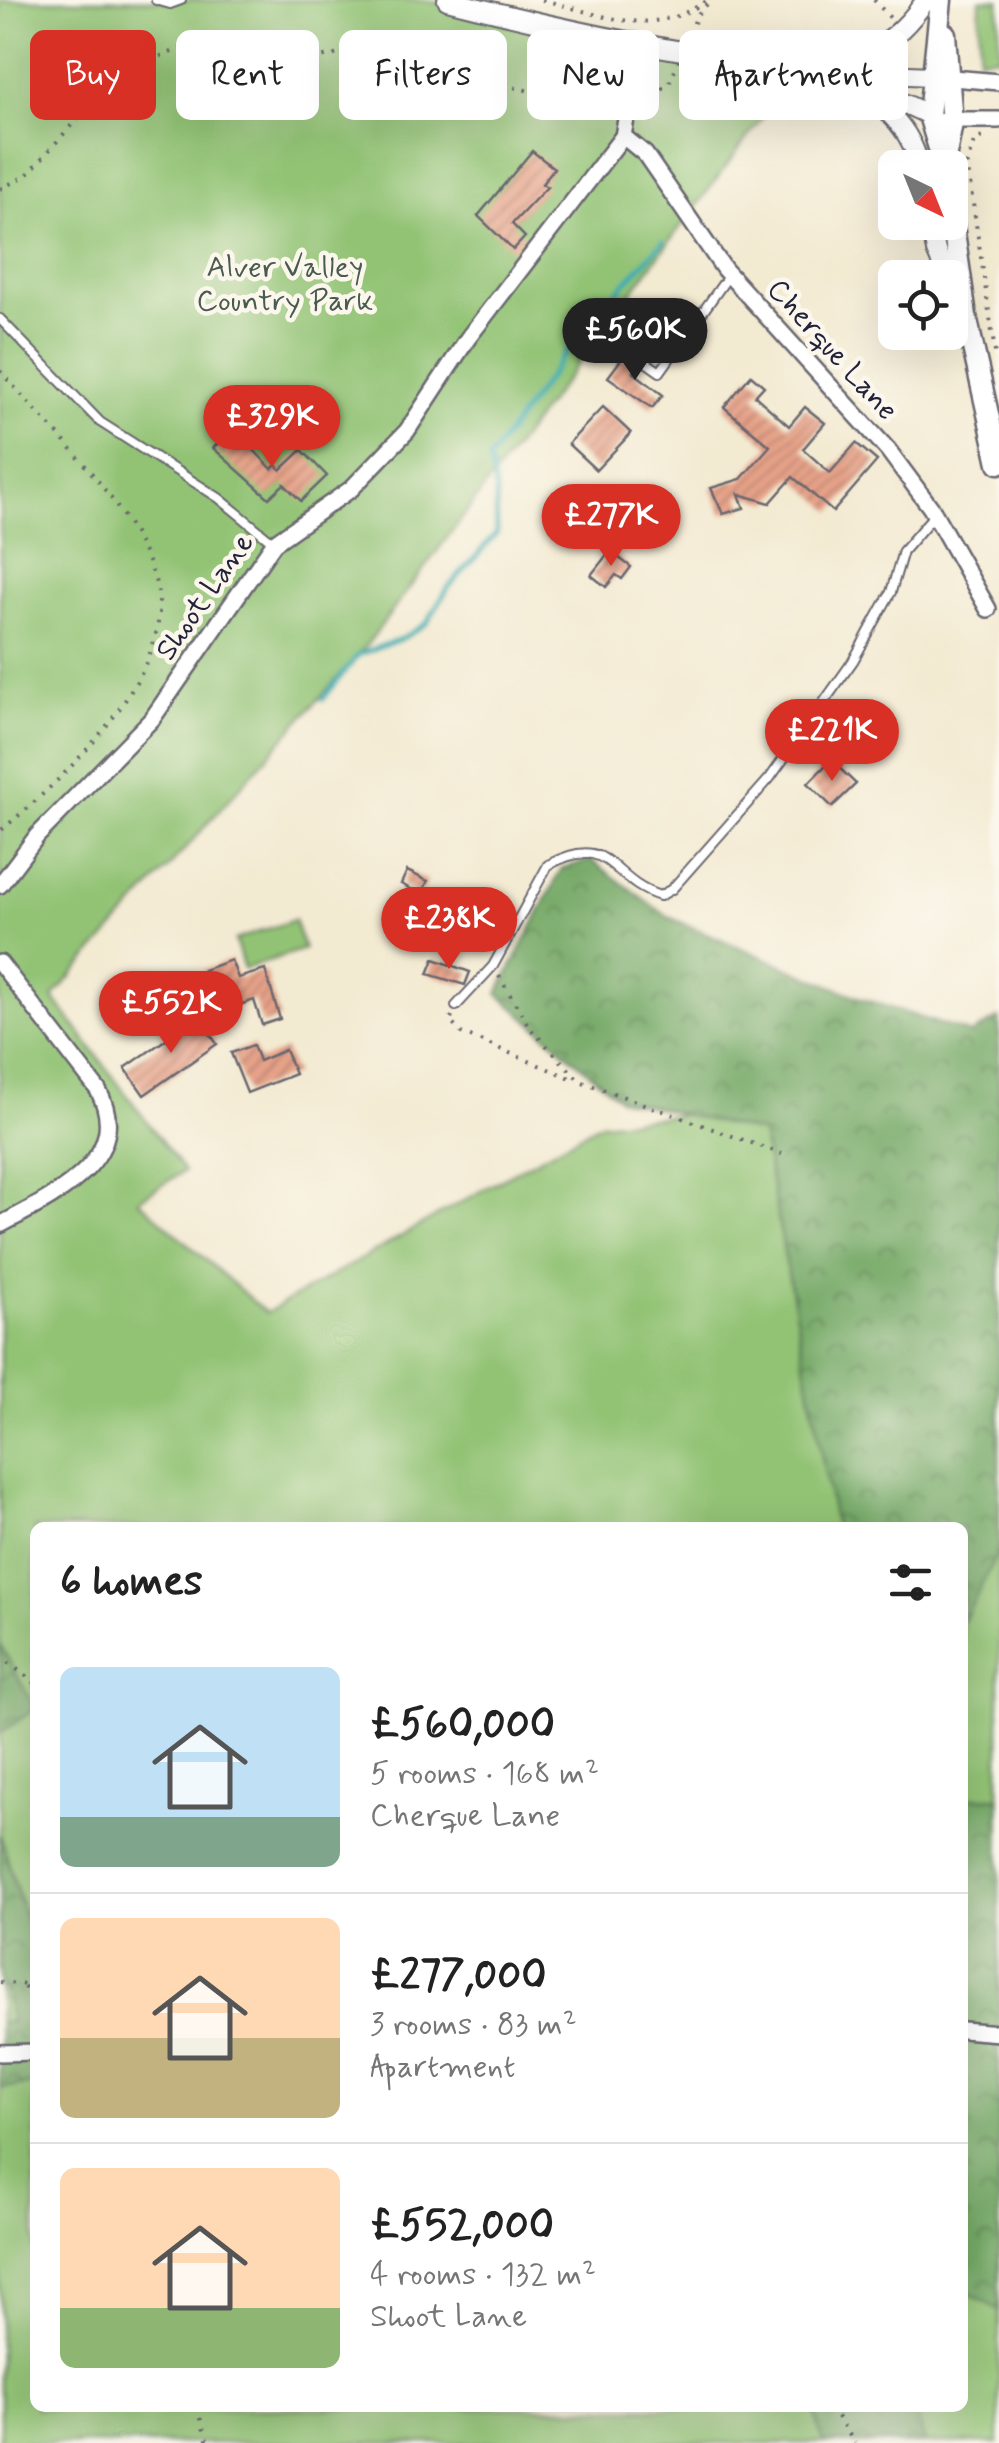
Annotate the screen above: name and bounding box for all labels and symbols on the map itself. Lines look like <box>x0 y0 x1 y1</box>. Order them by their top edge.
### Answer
north arrow <box>878 150 968 240</box>
park label: Alver Valley Country Park <box>197 248 374 321</box>
street label: Cherque Lane <box>758 271 906 429</box>
pin: £560K <box>565 298 705 383</box>
pin: £329K <box>202 385 342 470</box>
pin: £277K <box>541 484 681 569</box>
street label: Shoot Lane <box>147 525 263 668</box>
pin: £221K <box>762 699 902 784</box>
pin: £238K <box>379 887 519 972</box>
pin: £552K <box>101 971 241 1056</box>

